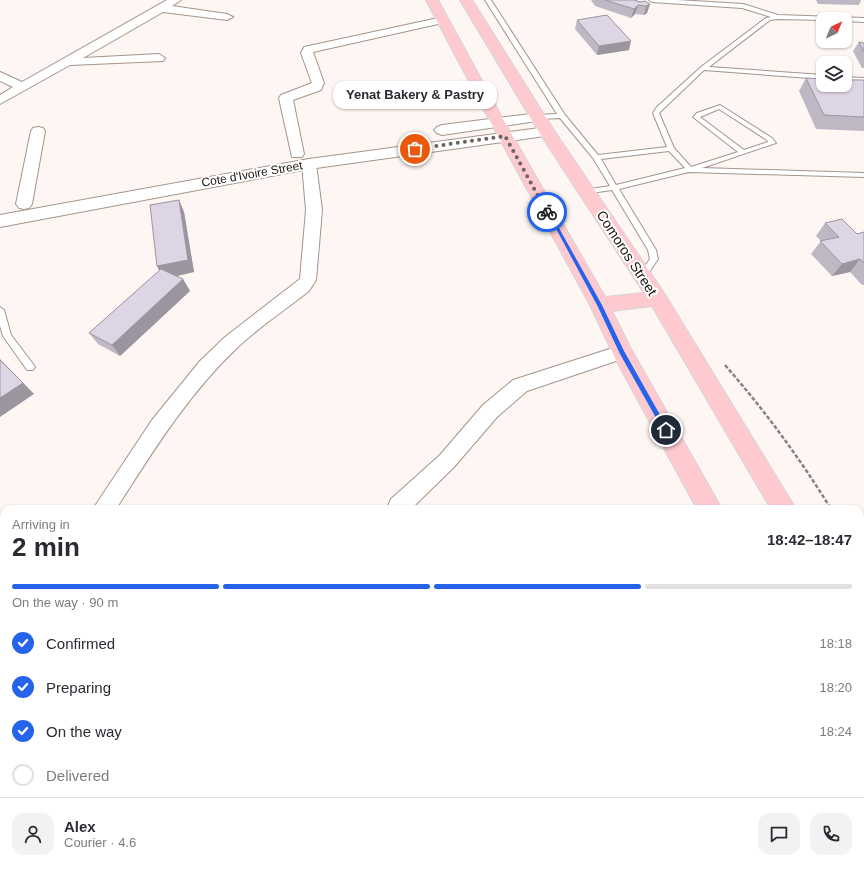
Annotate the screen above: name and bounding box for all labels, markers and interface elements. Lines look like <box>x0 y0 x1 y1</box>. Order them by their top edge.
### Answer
north arrow <box>816 12 852 48</box>
map controls <box>816 12 852 92</box>
button: layers <box>816 56 852 92</box>
callout: Yenat Bakery & Pastry <box>333 81 497 109</box>
text: Yenat Bakery & Pastry <box>346 87 484 102</box>
pin <box>398 132 432 166</box>
icon: bag <box>404 138 426 160</box>
street label: Cote d'Ivoire Street <box>200 158 304 190</box>
courier <box>527 192 567 232</box>
icon: bike <box>536 201 558 223</box>
street label: Comoros Street <box>594 208 660 299</box>
pin <box>649 413 683 447</box>
icon: home <box>655 419 677 441</box>
text: Arriving in <box>12 517 70 532</box>
text: 18:42–18:47 <box>767 531 852 548</box>
text: 2 min <box>12 532 80 562</box>
text: On the way · 90 m <box>12 595 118 610</box>
icon: check <box>12 632 34 654</box>
text: Confirmed <box>46 635 115 652</box>
text: 18:18 <box>819 636 852 651</box>
icon: check <box>12 676 34 698</box>
text: Preparing <box>46 679 111 696</box>
text: 18:20 <box>819 680 852 695</box>
icon: check <box>12 720 34 742</box>
text: On the way <box>46 723 122 740</box>
text: 18:24 <box>819 724 852 739</box>
text: Delivered <box>46 767 109 784</box>
button: person <box>12 813 54 855</box>
button: chat <box>758 813 800 855</box>
button: phone <box>810 813 852 855</box>
text: Alex <box>64 818 96 835</box>
text: Courier · 4.6 <box>64 835 136 850</box>

